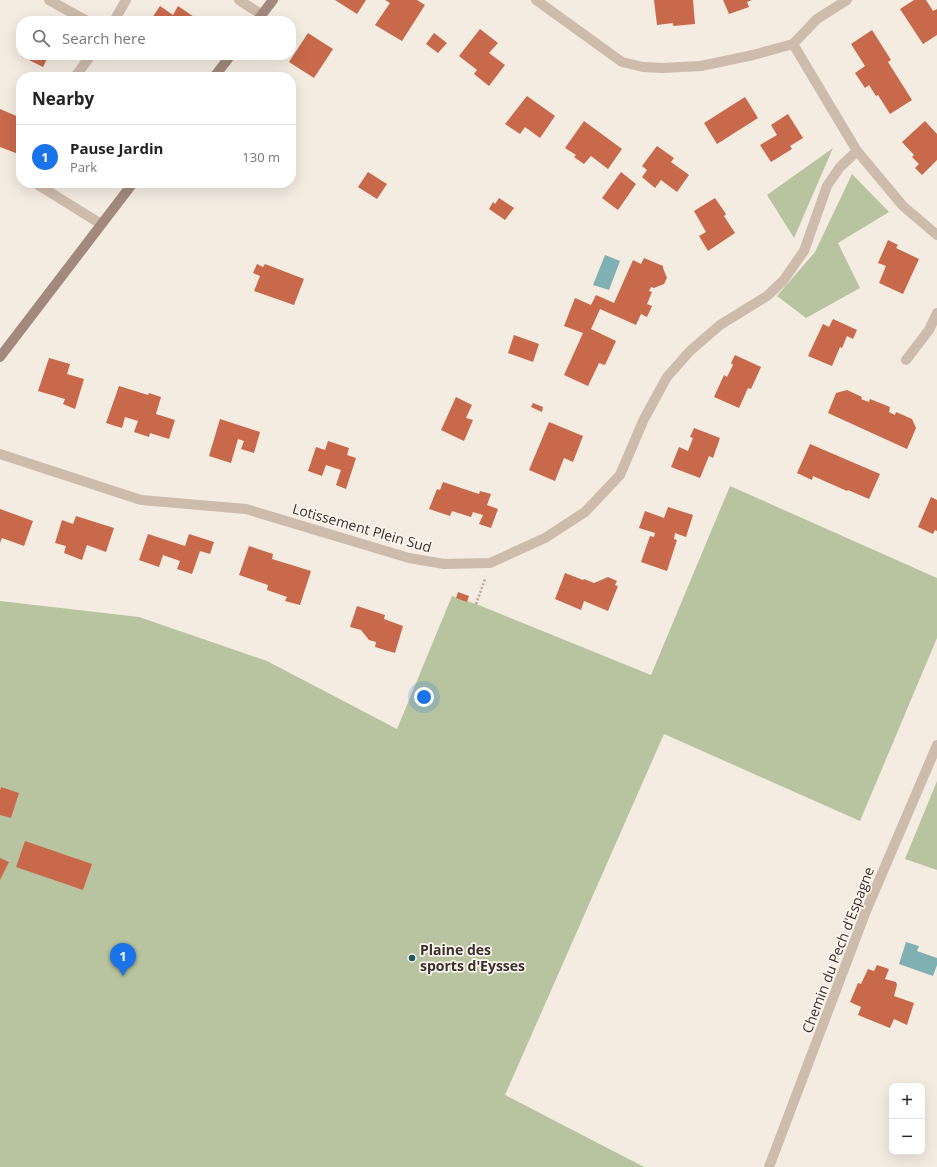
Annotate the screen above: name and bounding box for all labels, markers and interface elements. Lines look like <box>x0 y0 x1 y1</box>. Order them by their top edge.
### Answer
search box <box>16 16 296 60</box>
icon: search <box>30 27 52 49</box>
text: Search here <box>62 28 146 48</box>
text: Nearby <box>32 87 94 110</box>
text: Pause Jardin <box>70 138 163 158</box>
text: 1 <box>41 148 49 166</box>
text: 130 m <box>242 148 280 166</box>
text: Park <box>70 158 97 176</box>
street label: Lotissement Plein Sud <box>290 499 434 556</box>
your location <box>414 687 434 707</box>
street label: Chemin du Pech d'Espagne <box>797 864 878 1036</box>
place label: Plaine des sports d'Eysses <box>420 940 525 975</box>
pin: 1 <box>110 943 136 976</box>
marker: Plaine des sports d'Eysses <box>407 953 417 963</box>
map controls <box>889 1083 925 1155</box>
button: + <box>889 1083 925 1119</box>
button: − <box>889 1119 925 1155</box>

